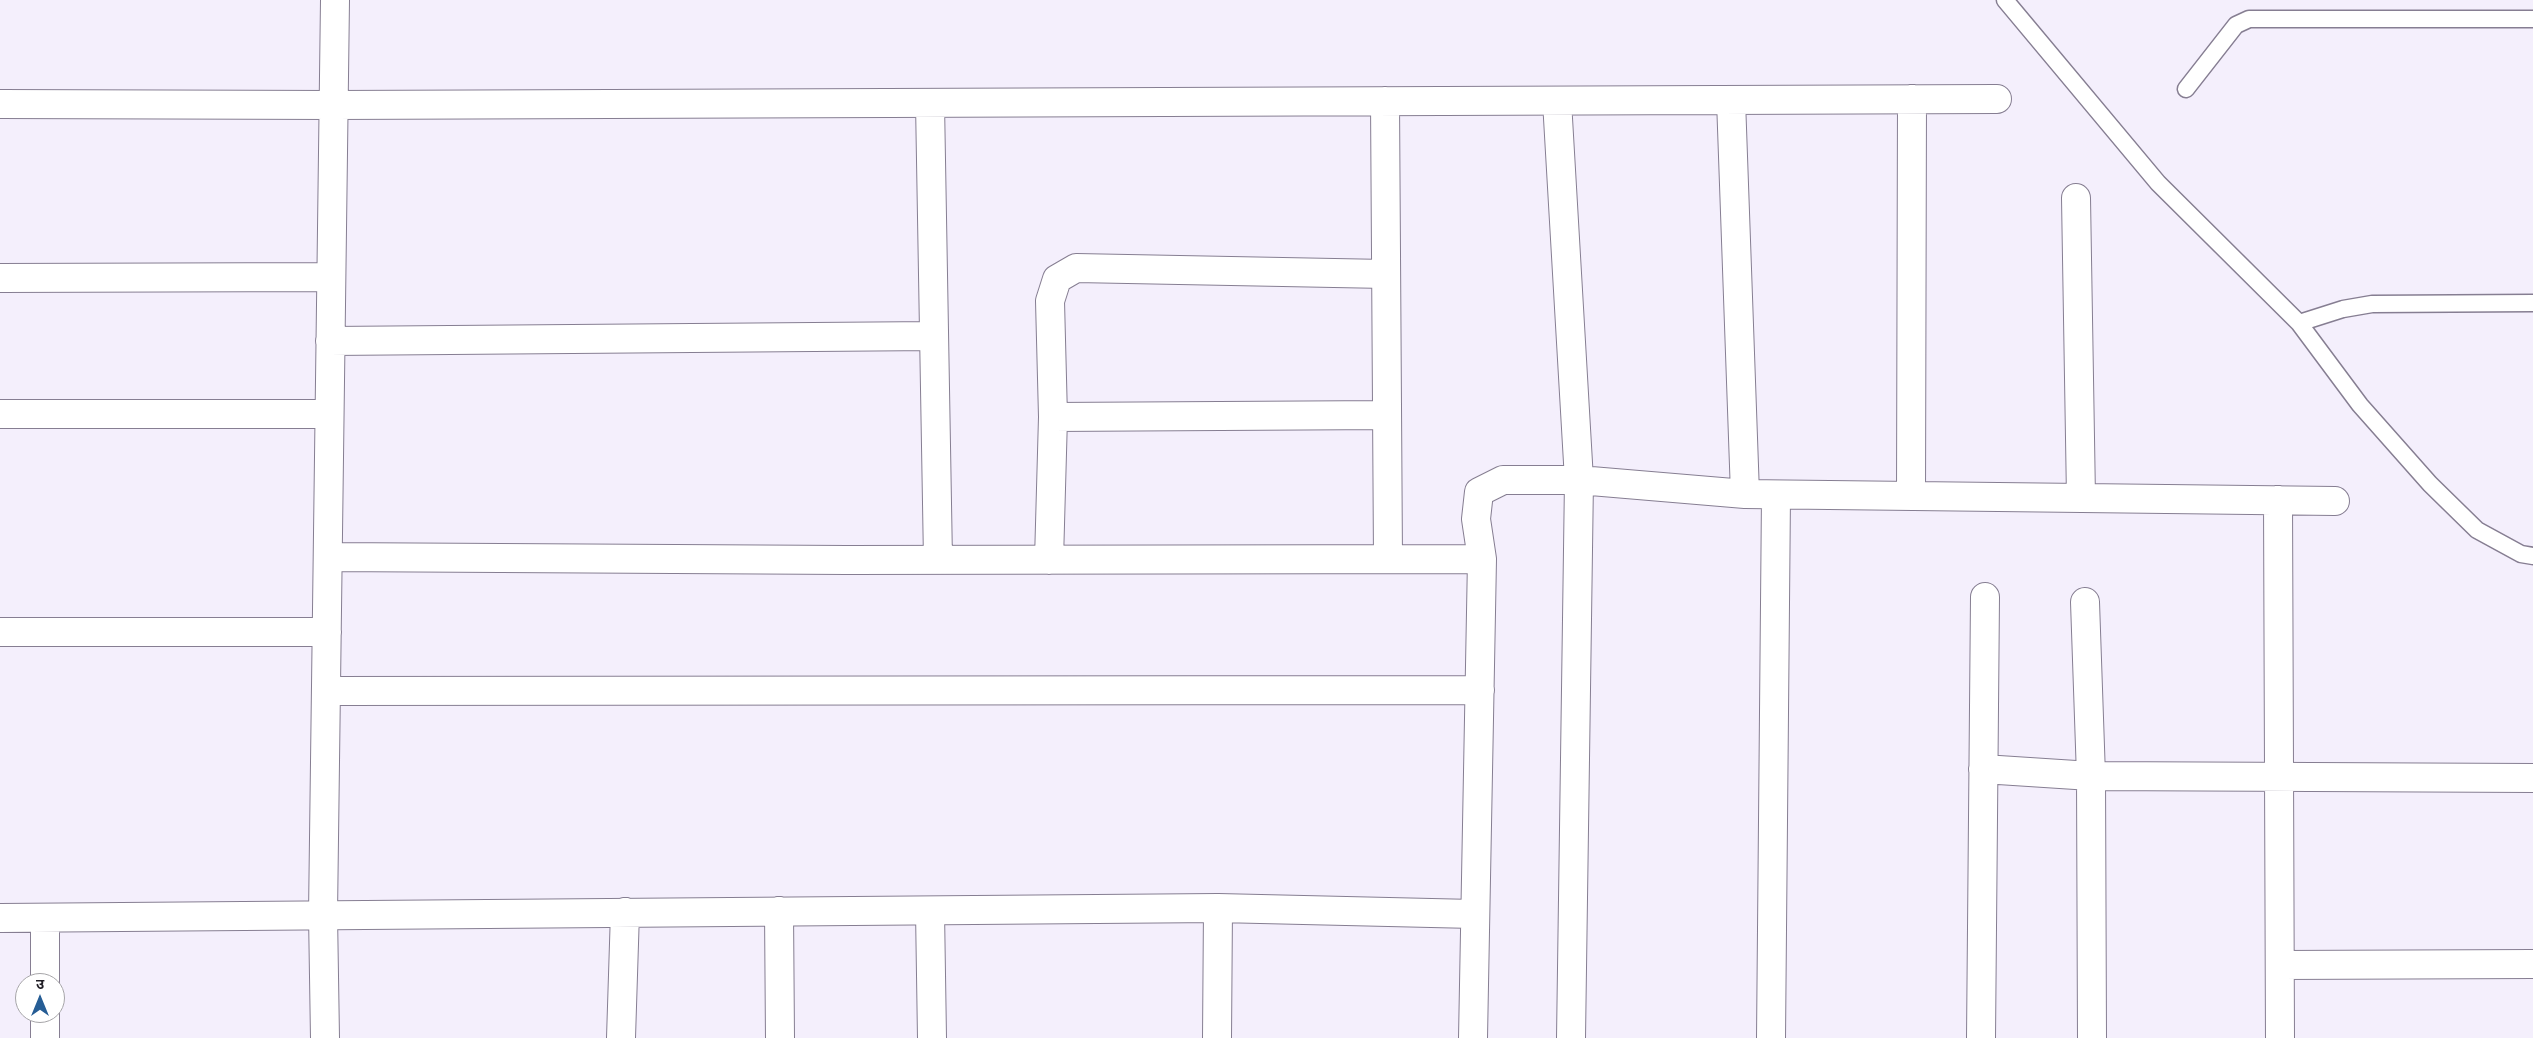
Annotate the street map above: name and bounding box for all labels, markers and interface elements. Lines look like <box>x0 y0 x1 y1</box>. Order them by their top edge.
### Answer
north arrow <box>15 973 65 1023</box>
text: उ <box>36 976 44 992</box>

